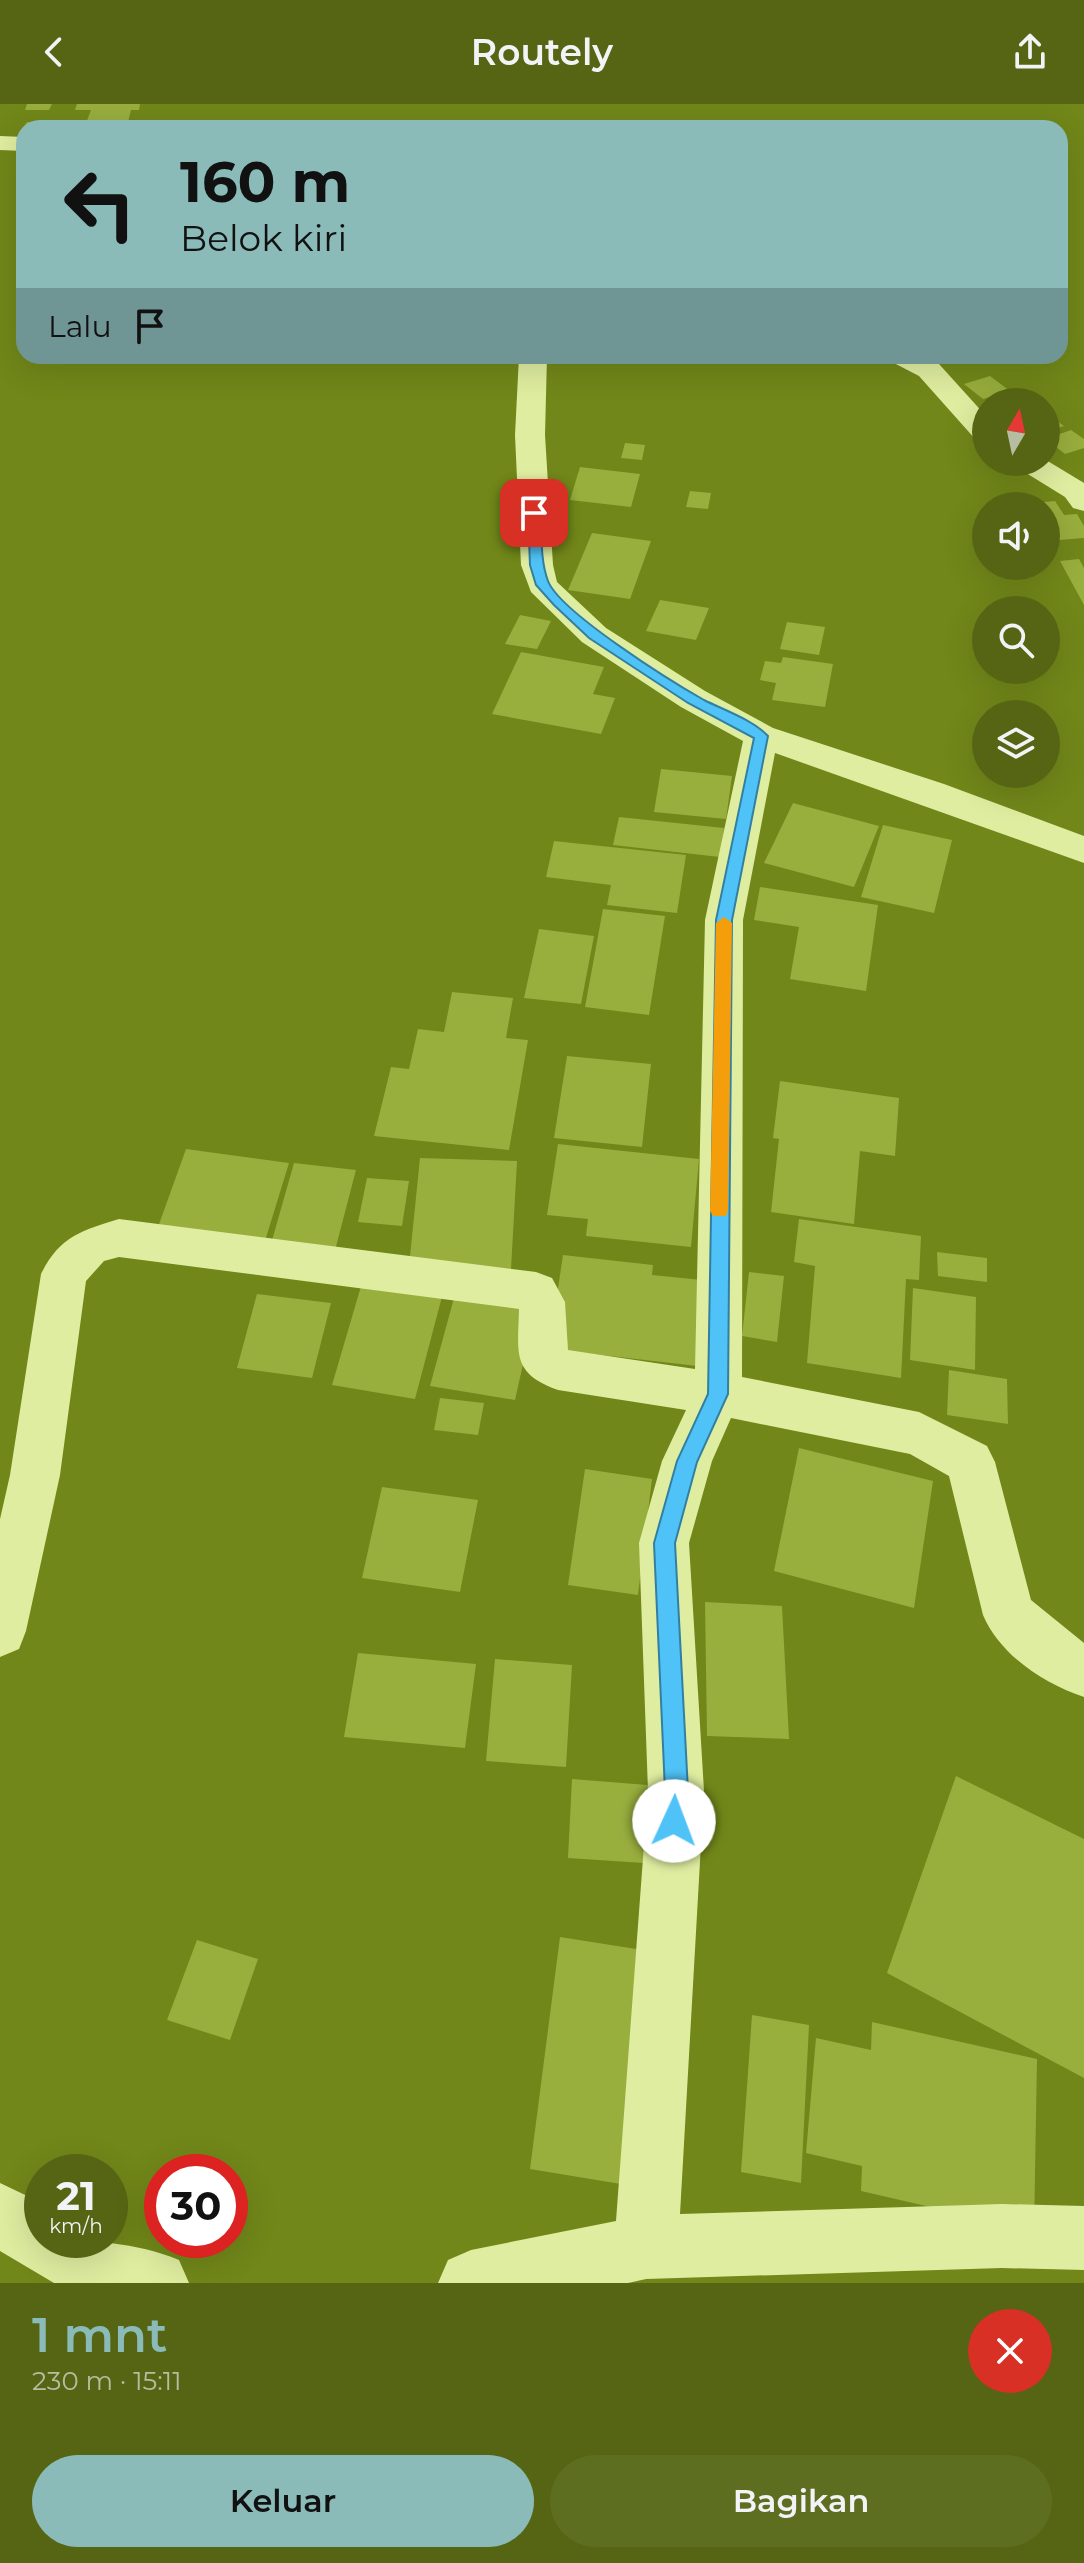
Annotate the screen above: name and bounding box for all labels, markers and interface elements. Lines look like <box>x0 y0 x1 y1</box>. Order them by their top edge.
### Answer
icon: back <box>32 30 76 74</box>
text: Routely <box>471 30 613 74</box>
icon: share <box>1008 30 1052 74</box>
text: 160 m <box>180 148 350 216</box>
icon: left <box>48 152 152 256</box>
text: Belok kiri <box>180 216 347 260</box>
icon: arrive <box>128 304 172 348</box>
text: Lalu <box>48 308 112 345</box>
north arrow <box>972 388 1060 476</box>
map controls <box>972 388 1060 788</box>
pin <box>500 479 568 547</box>
icon: arrive <box>512 491 556 535</box>
button: sound <box>972 492 1060 580</box>
button: search <box>972 596 1060 684</box>
button: layers <box>972 700 1060 788</box>
position arrow <box>632 1779 716 1863</box>
speed limit sign: 30 <box>144 2154 248 2258</box>
text: 21 <box>56 2171 96 2220</box>
text: km/h <box>49 2214 103 2238</box>
text: 1 mnt <box>32 2306 167 2364</box>
button: close <box>968 2309 1052 2393</box>
text: 230 m · 15:11 <box>32 2365 182 2397</box>
button: Keluar <box>32 2455 534 2547</box>
button: Bagikan <box>550 2455 1052 2547</box>

